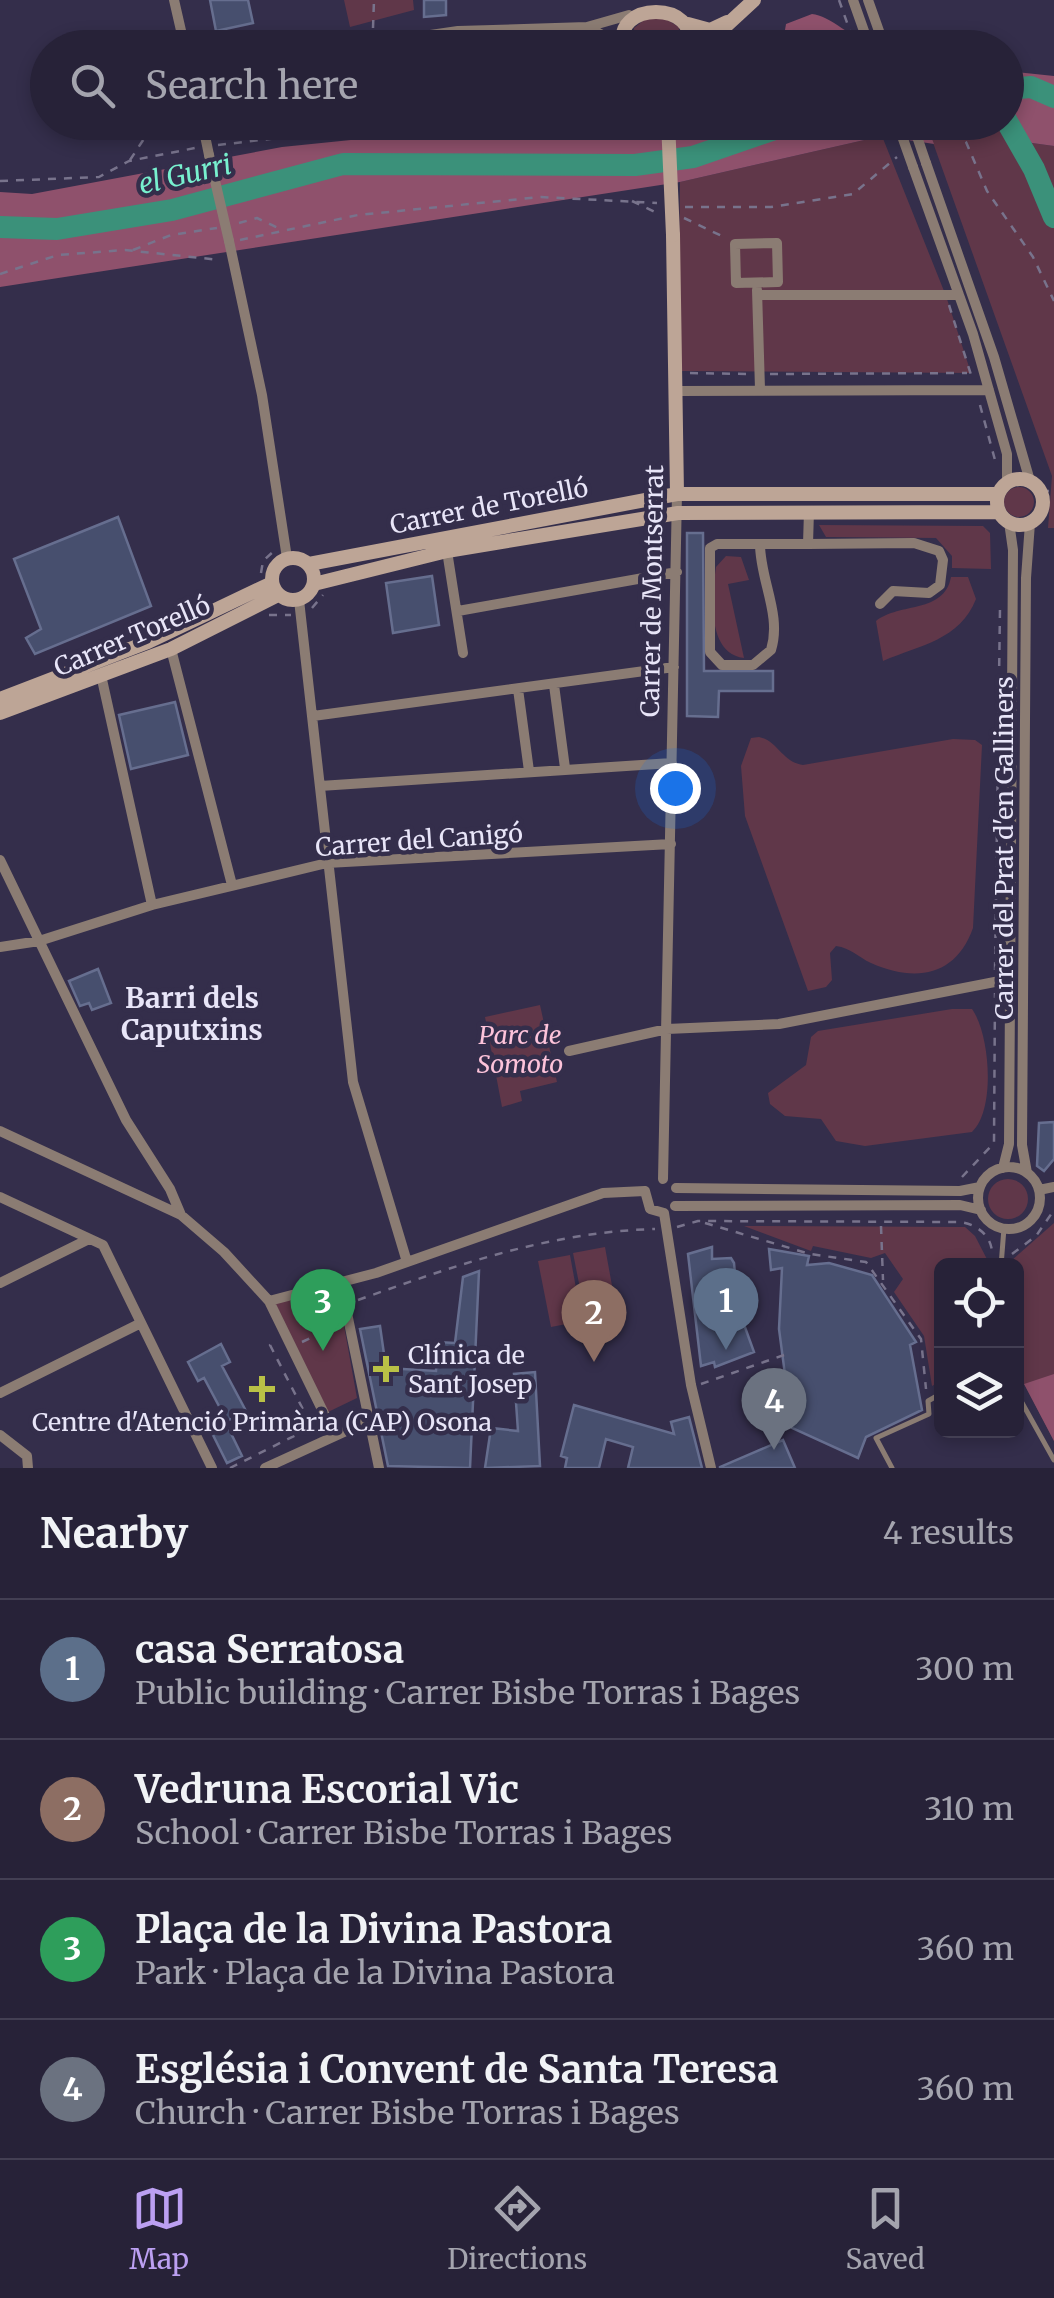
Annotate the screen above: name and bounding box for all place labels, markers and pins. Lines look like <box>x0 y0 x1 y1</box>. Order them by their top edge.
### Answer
pin: 3 <box>290 1268 356 1351</box>
pin: 1 <box>694 1268 758 1350</box>
pin: 2 <box>562 1280 626 1362</box>
place label: Clínica de Sant Josep <box>408 1339 532 1400</box>
marker: Clínica de Sant Josep <box>373 1356 399 1382</box>
pin: 4 <box>742 1368 806 1450</box>
marker: Centre d'Atenció Primària (CAP) Osona <box>249 1376 275 1402</box>
place label: Centre d'Atenció Primària (CAP) Osona <box>32 1406 492 1438</box>

